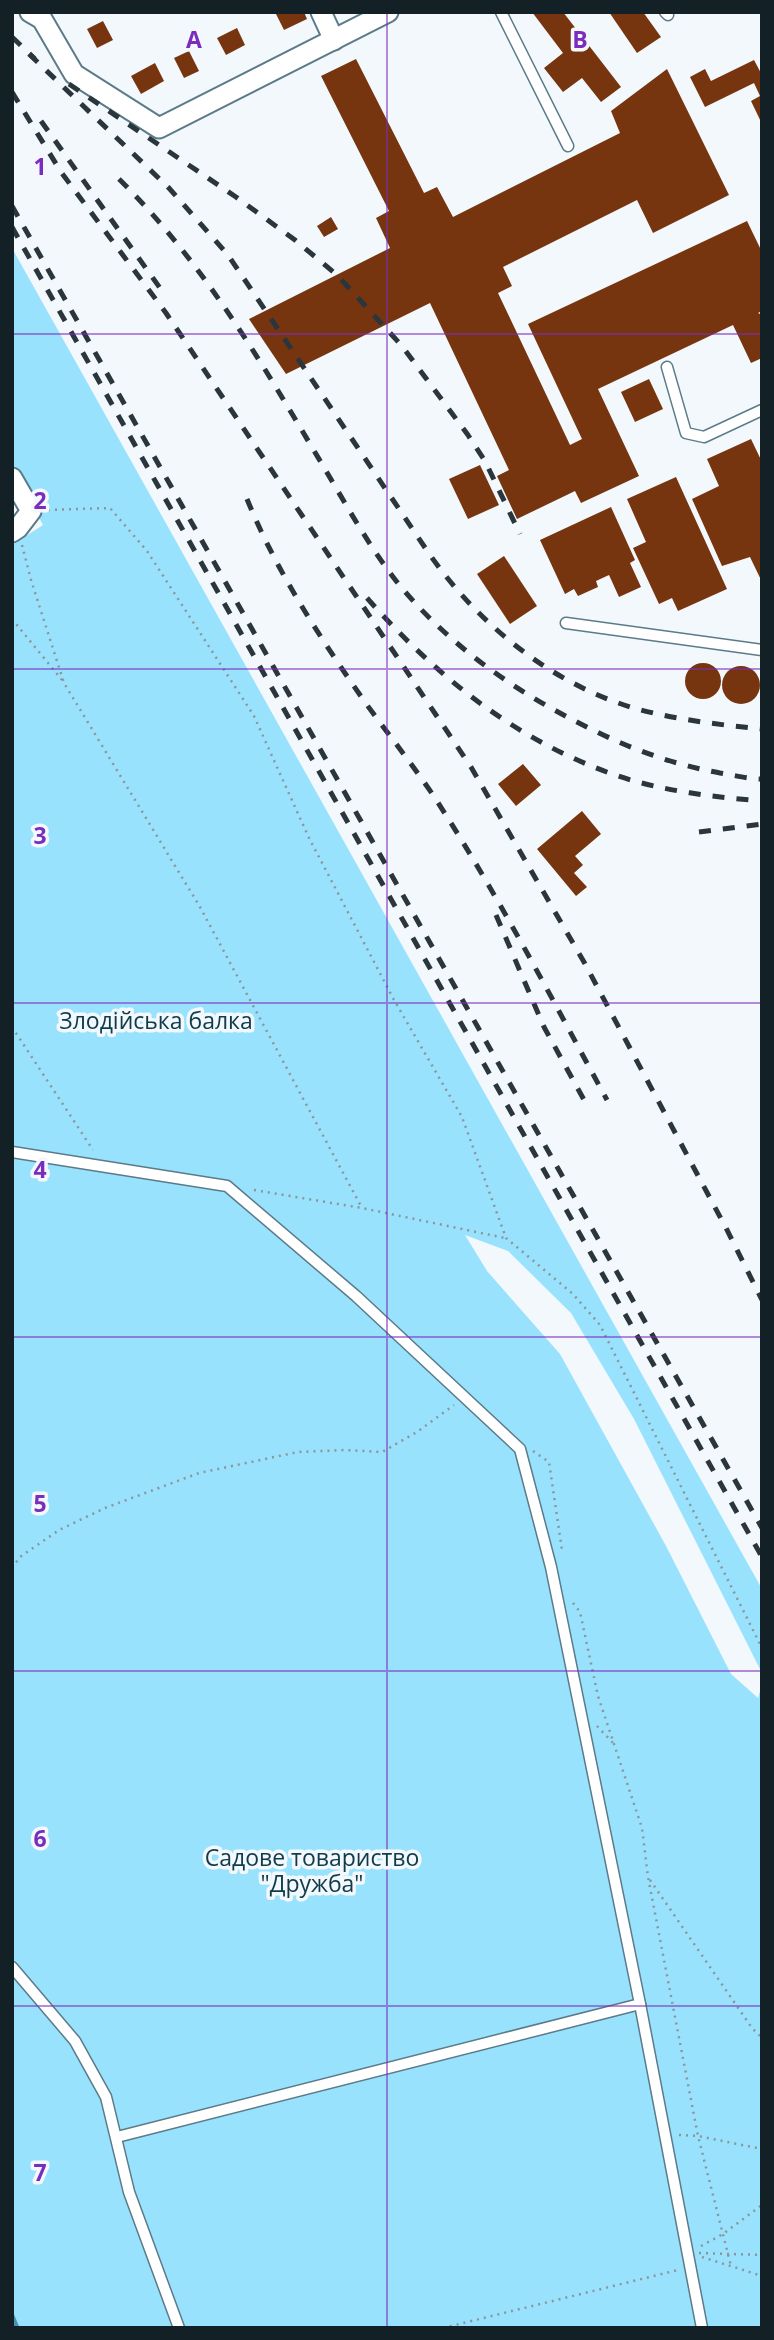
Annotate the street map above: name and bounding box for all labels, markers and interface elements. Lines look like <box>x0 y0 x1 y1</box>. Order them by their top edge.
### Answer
text: A <box>186 23 202 55</box>
text: B <box>572 23 588 55</box>
text: 1 <box>33 150 47 182</box>
text: 2 <box>33 484 47 516</box>
text: 3 <box>33 819 47 851</box>
park label: Злодійська балка <box>59 1004 253 1036</box>
text: 4 <box>33 1153 47 1185</box>
text: 5 <box>33 1487 47 1519</box>
text: 6 <box>33 1822 47 1854</box>
park label: Садове товариство "Дружба" <box>205 1841 419 1899</box>
text: 7 <box>33 2156 47 2188</box>

